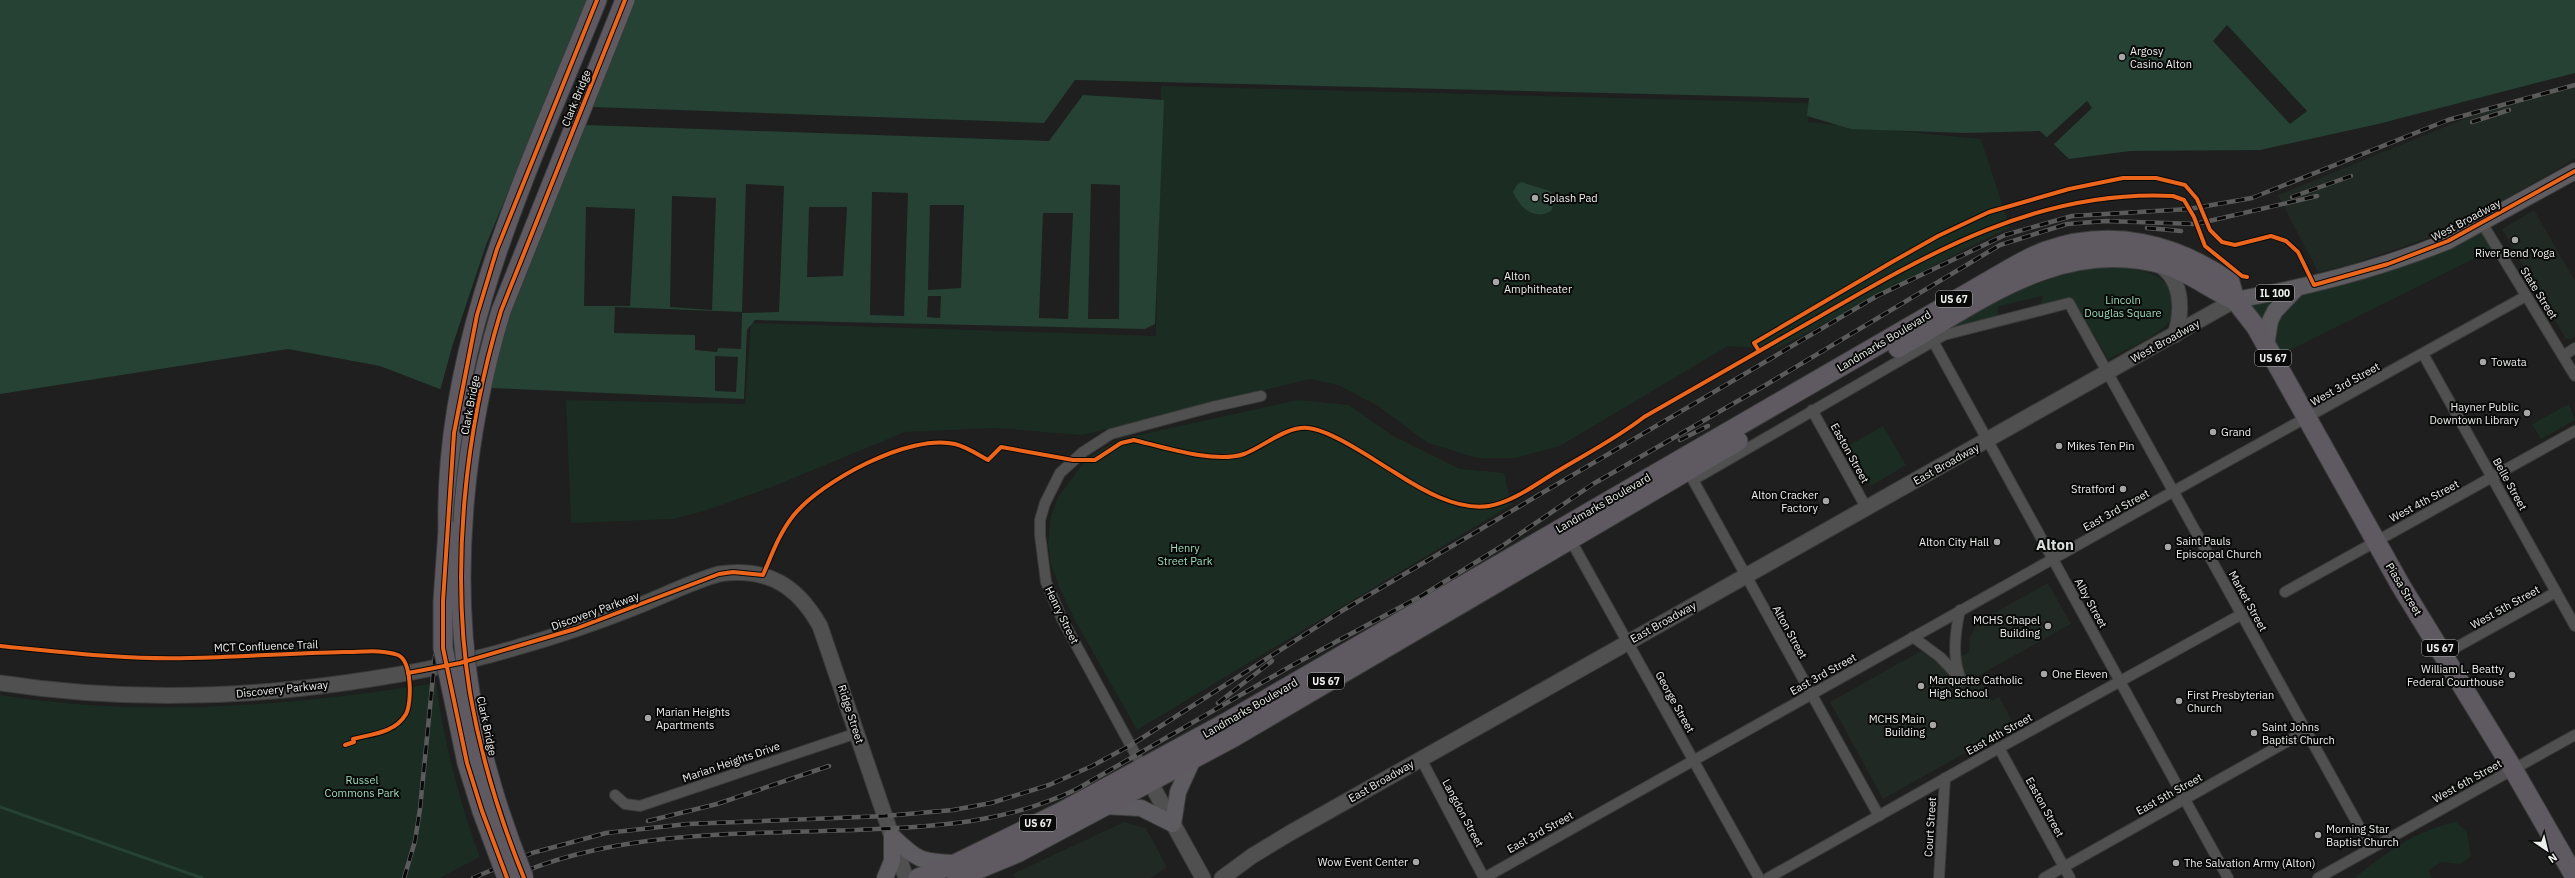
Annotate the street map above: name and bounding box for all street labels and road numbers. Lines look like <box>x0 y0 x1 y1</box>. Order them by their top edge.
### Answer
street label: Clark Bridge <box>558 67 594 129</box>
street label: West Broadway <box>2429 196 2504 244</box>
street label: State Street <box>2517 264 2561 322</box>
road number: IL 100 <box>2256 285 2294 301</box>
road number: US 67 <box>1936 291 1972 307</box>
street label: Landmarks Boulevard <box>1834 307 1934 375</box>
street label: West Broadway <box>2128 316 2202 366</box>
road number: US 67 <box>2255 350 2291 366</box>
street label: West 3rd Street <box>2308 359 2382 409</box>
street label: Clark Bridge <box>457 374 483 436</box>
street label: Easton Street <box>1828 420 1872 486</box>
street label: East Broadway <box>1911 440 1982 488</box>
street label: Belle Street <box>2490 455 2530 513</box>
street label: Landmarks Boulevard <box>1553 470 1653 536</box>
street label: West 4th Street <box>2387 477 2461 525</box>
street label: East 3rd Street <box>2080 486 2152 534</box>
street label: Piasa Street <box>2383 560 2425 618</box>
street label: Market Street <box>2226 568 2270 634</box>
street label: Alby Street <box>2072 576 2110 630</box>
street label: West 5th Street <box>2468 582 2542 632</box>
street label: Henry Street <box>1042 584 1082 646</box>
street label: Discovery Parkway <box>549 588 641 633</box>
street label: East Broadway <box>1628 598 1699 646</box>
street label: Alton Street <box>1770 603 1810 661</box>
street label: MCT Confluence Trail <box>214 637 318 655</box>
road number: US 67 <box>2422 640 2458 656</box>
street label: East 3rd Street <box>1787 650 1859 698</box>
street label: George Street <box>1652 669 1698 735</box>
road number: US 67 <box>1308 673 1344 689</box>
street label: Landmarks Boulevard <box>1200 675 1300 741</box>
street label: Discovery Parkway <box>235 677 329 701</box>
street label: Ridge Street <box>835 683 867 745</box>
street label: Clark Bridge <box>474 695 500 757</box>
street label: East 4th Street <box>1963 710 2035 758</box>
street label: Marian Heights Drive <box>680 739 782 785</box>
street label: East Broadway <box>1346 756 1417 805</box>
street label: West 6th Street <box>2430 756 2504 806</box>
street label: East 5th Street <box>2133 770 2205 818</box>
street label: Easton Street <box>2023 774 2067 840</box>
street label: Langdon Street <box>1439 777 1487 849</box>
street label: Court Street <box>1921 796 1939 857</box>
street label: East 3rd Street <box>1504 808 1576 856</box>
road number: US 67 <box>1020 815 1056 831</box>

